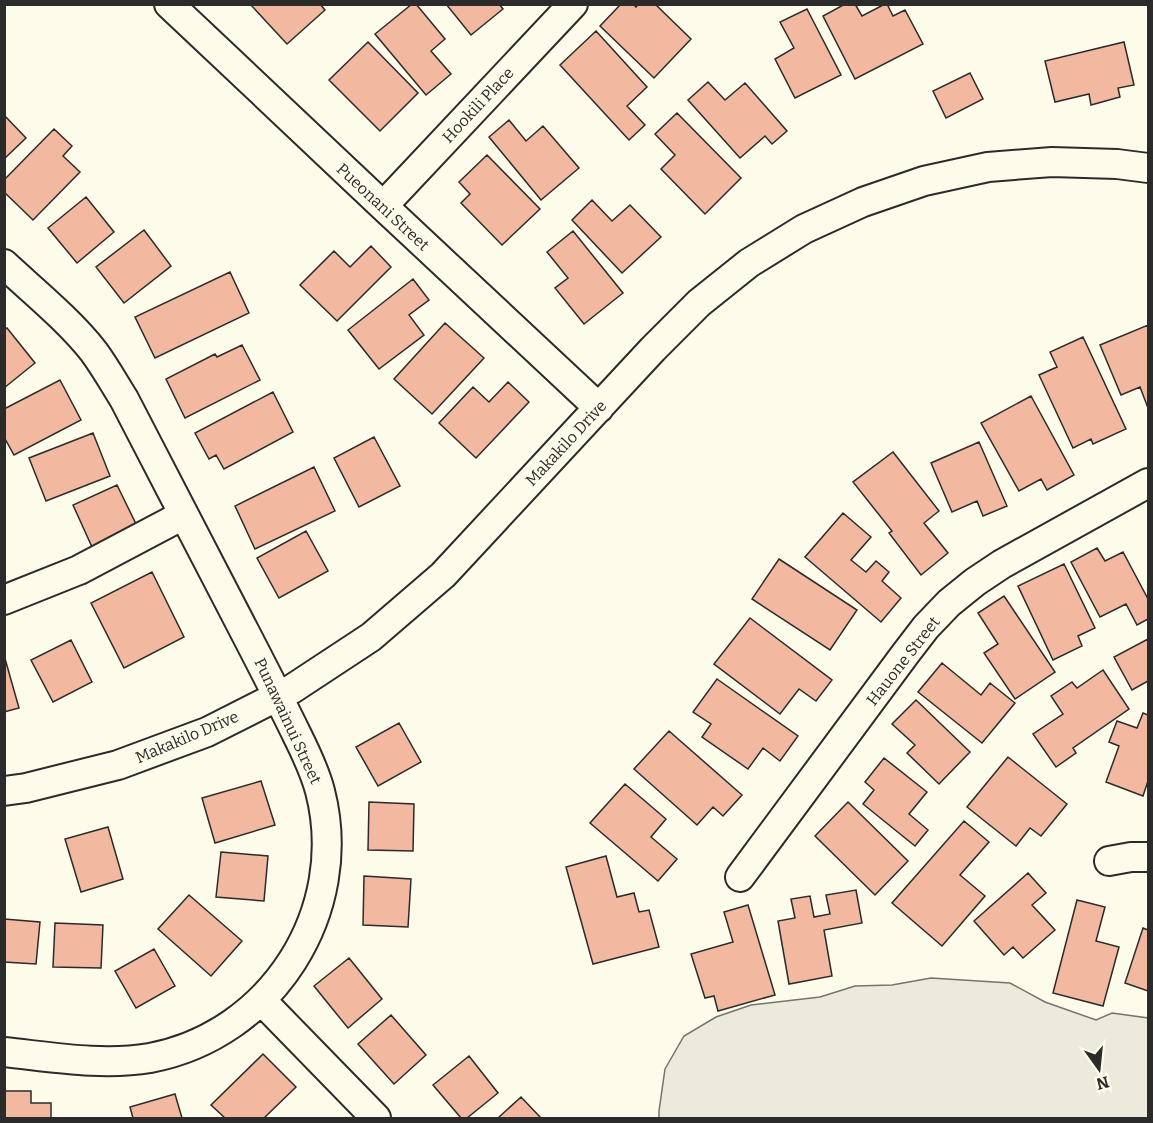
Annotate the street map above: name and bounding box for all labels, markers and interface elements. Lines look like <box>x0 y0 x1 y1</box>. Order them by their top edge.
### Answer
street label: Hookili Place <box>438 63 518 147</box>
street label: Pueonani Street <box>333 159 433 255</box>
street label: Makakilo Drive <box>521 396 611 490</box>
street label: Hauone Street <box>862 613 944 709</box>
street label: Punawainui Street <box>250 655 326 787</box>
street label: Makakilo Drive <box>133 707 241 767</box>
north arrow <box>1069 1039 1129 1099</box>
text: N <box>1094 1072 1111 1094</box>

